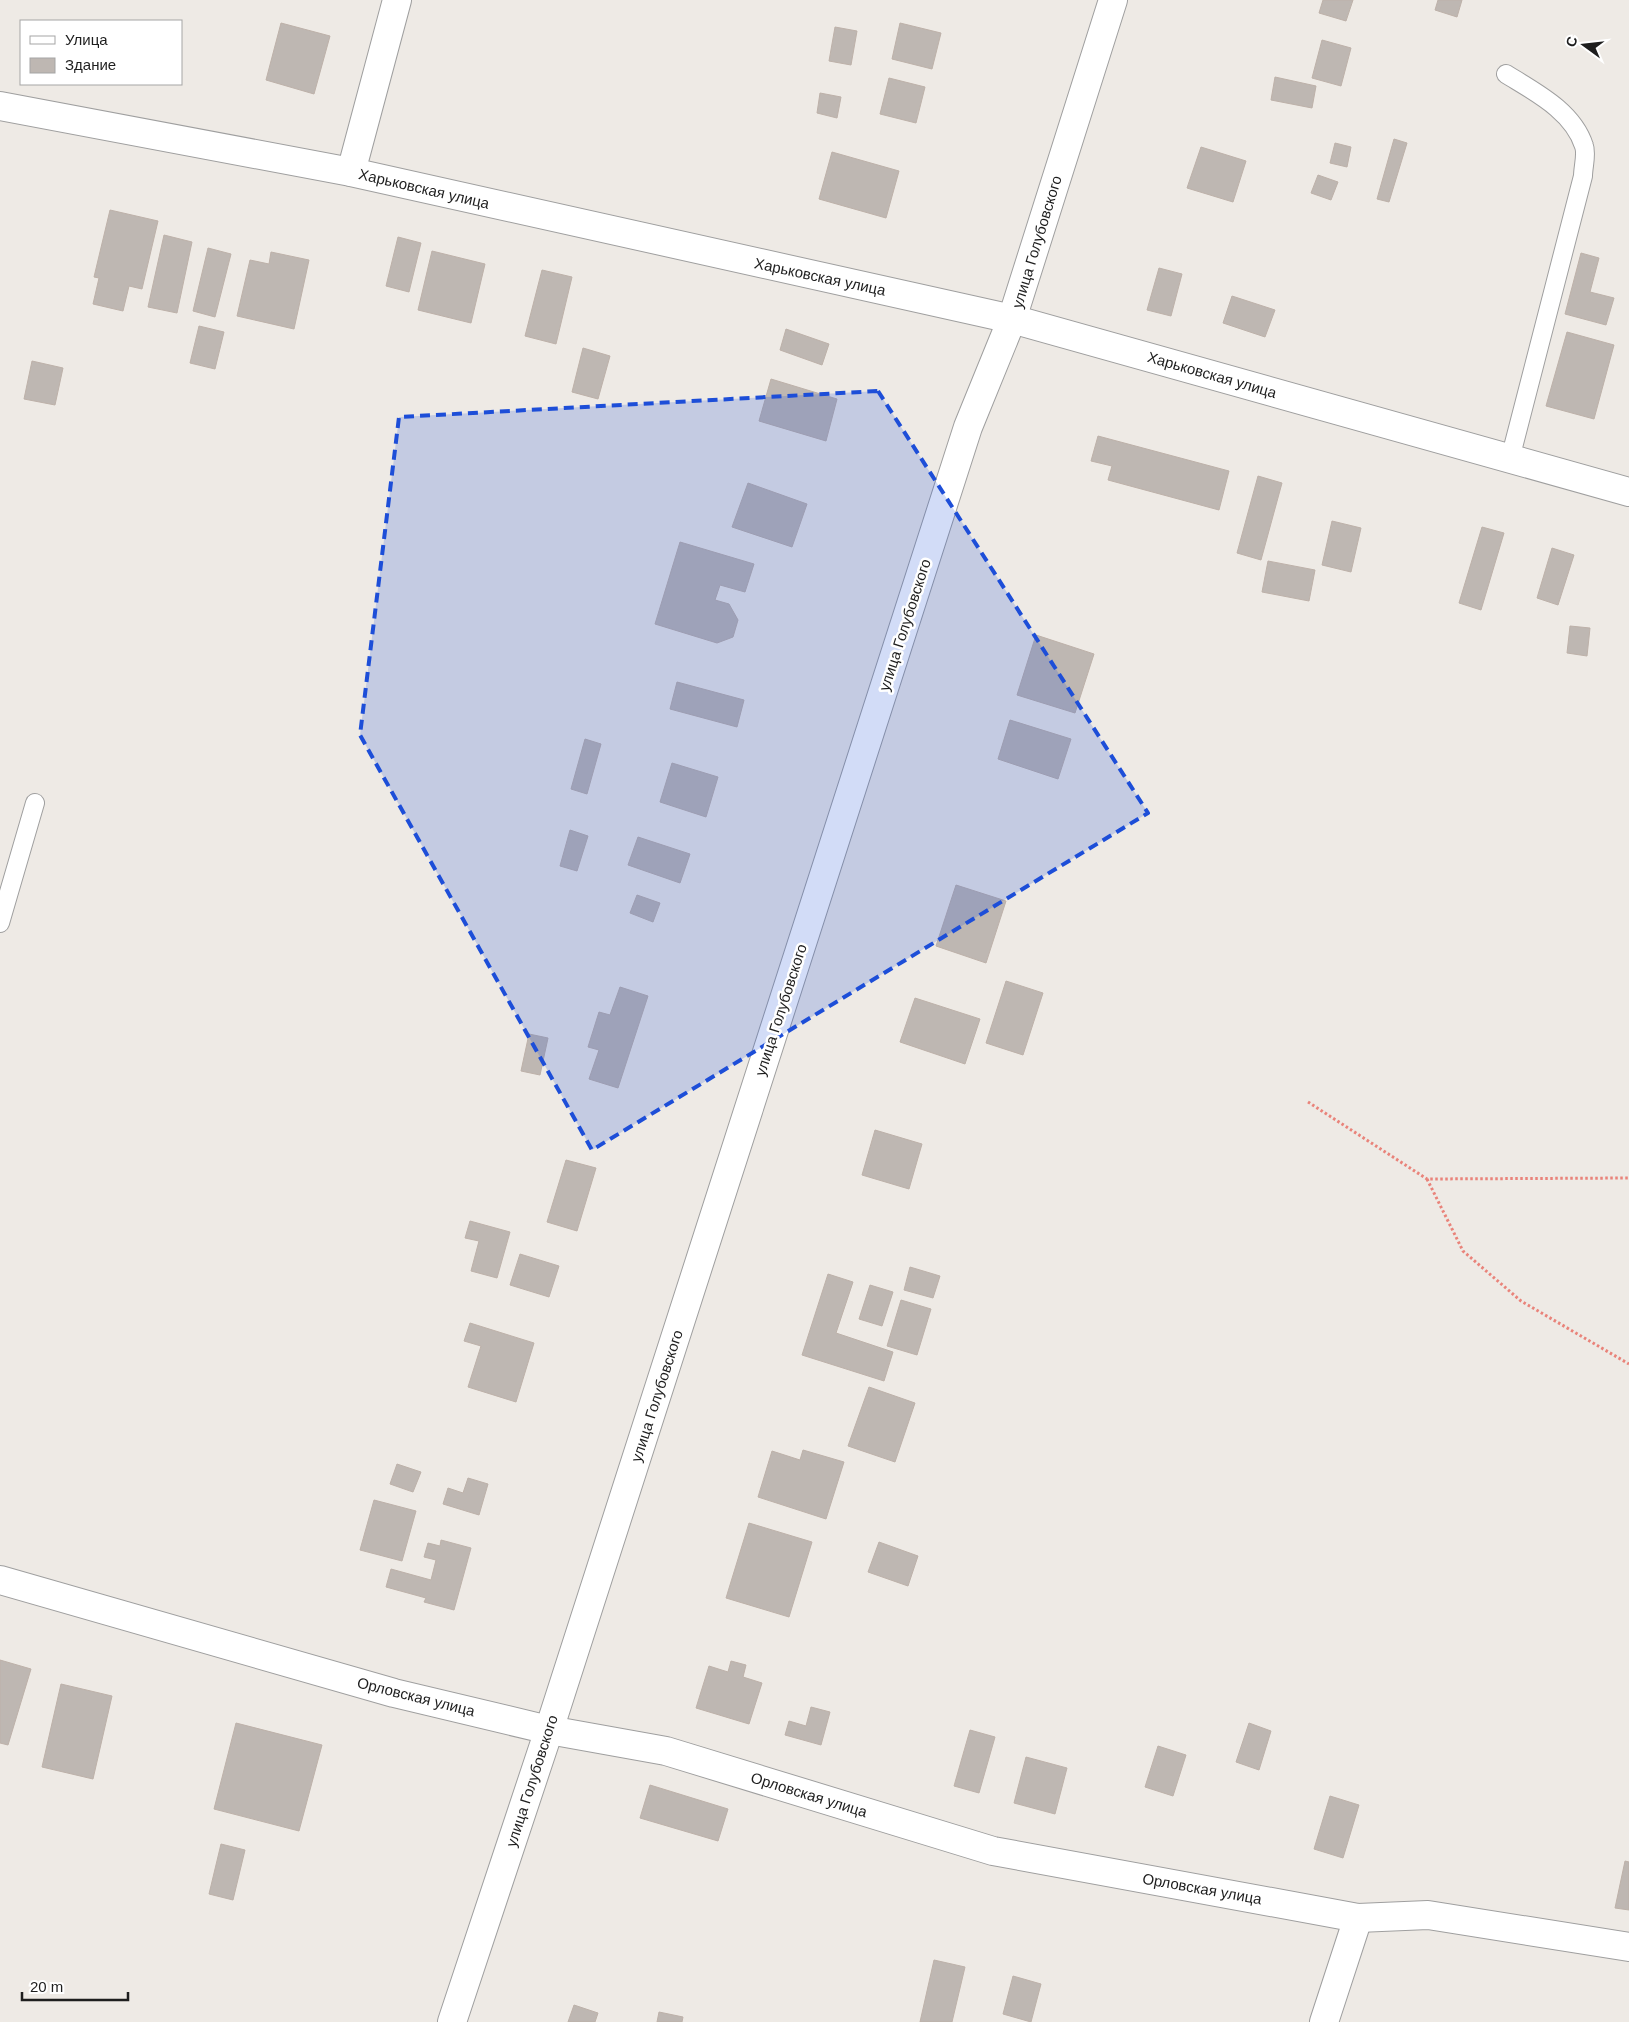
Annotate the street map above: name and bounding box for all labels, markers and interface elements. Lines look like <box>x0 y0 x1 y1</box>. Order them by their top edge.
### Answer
legend <box>20 20 182 85</box>
north arrow <box>1559 20 1609 70</box>
text: Улица <box>65 31 108 48</box>
text: С <box>1562 35 1580 49</box>
text: Здание <box>65 56 116 73</box>
street label: Харьковская улица <box>357 165 492 212</box>
street label: улица Голубовского <box>1008 174 1065 310</box>
street label: Харьковская улица <box>753 254 888 299</box>
street label: Харьковская улица <box>1146 348 1279 401</box>
street label: улица Голубовского <box>875 557 934 693</box>
street label: улица Голубовского <box>751 942 810 1078</box>
street label: улица Голубовского <box>627 1328 686 1464</box>
street label: Орловская улица <box>355 1674 477 1720</box>
street label: улица Голубовского <box>502 1713 561 1849</box>
street label: Орловская улица <box>749 1769 870 1821</box>
street label: Орловская улица <box>1141 1870 1264 1907</box>
scale bar <box>22 1970 129 2002</box>
text: 20 m <box>30 1978 63 1995</box>

